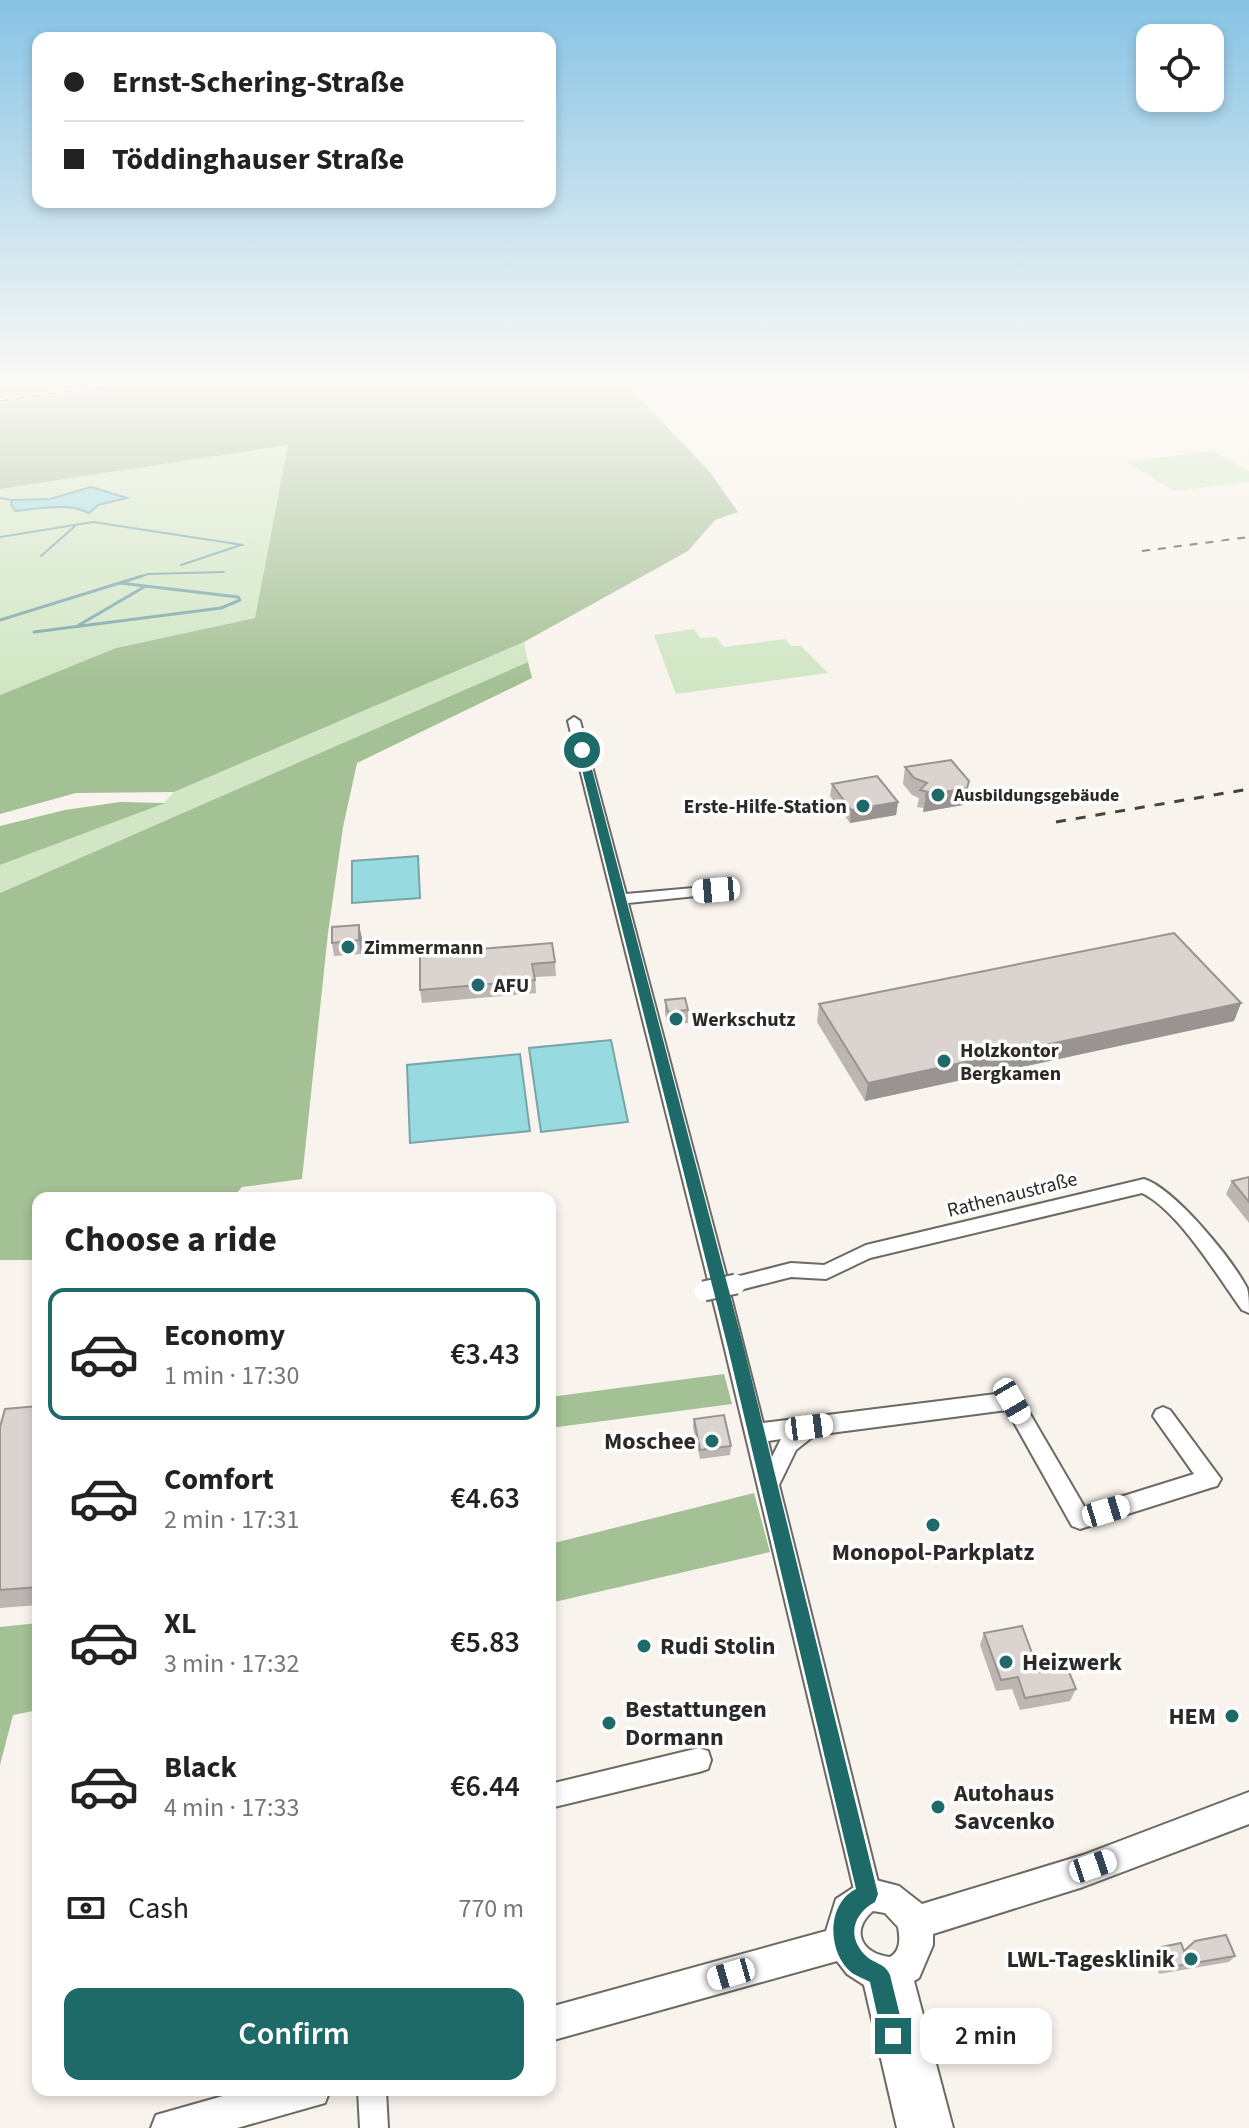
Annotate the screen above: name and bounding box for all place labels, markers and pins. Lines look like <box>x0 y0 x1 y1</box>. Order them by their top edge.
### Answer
place label: Ausbildungsgebäude <box>953 783 1119 808</box>
marker: Ausbildungsgebäude <box>929 786 947 804</box>
place label: Erste-Hilfe-Station <box>684 793 847 821</box>
marker: Erste-Hilfe-Station <box>854 797 872 815</box>
place label: Zimmermann <box>364 934 484 962</box>
marker: Zimmermann <box>339 938 357 956</box>
place label: AFU <box>493 972 529 1000</box>
marker: AFU <box>469 976 487 994</box>
place label: Werkschutz <box>692 1006 795 1034</box>
marker: Werkschutz <box>667 1010 685 1028</box>
place label: Holzkontor Bergkamen <box>960 1037 1061 1088</box>
marker: Holzkontor Bergkamen <box>935 1052 953 1070</box>
place label: Moschee <box>604 1424 696 1459</box>
marker: Moschee <box>703 1432 721 1450</box>
marker: Monopol-Parkplatz <box>924 1516 942 1534</box>
place label: Monopol-Parkplatz <box>832 1535 1034 1570</box>
place label: Rudi Stolin <box>660 1629 775 1664</box>
marker: Rudi Stolin <box>635 1637 653 1655</box>
place label: Heizwerk <box>1022 1645 1123 1680</box>
marker: Heizwerk <box>997 1653 1015 1671</box>
place label: Bestattungen Dormann <box>625 1692 767 1755</box>
place label: HEM <box>1168 1699 1216 1734</box>
marker: HEM <box>1223 1707 1241 1725</box>
marker: Bestattungen Dormann <box>600 1714 618 1732</box>
place label: Autohaus Savcenko <box>953 1776 1055 1839</box>
marker: Autohaus Savcenko <box>929 1798 947 1816</box>
place label: LWL-Tagesklinik <box>1006 1942 1176 1977</box>
marker: LWL-Tagesklinik <box>1182 1950 1200 1968</box>

